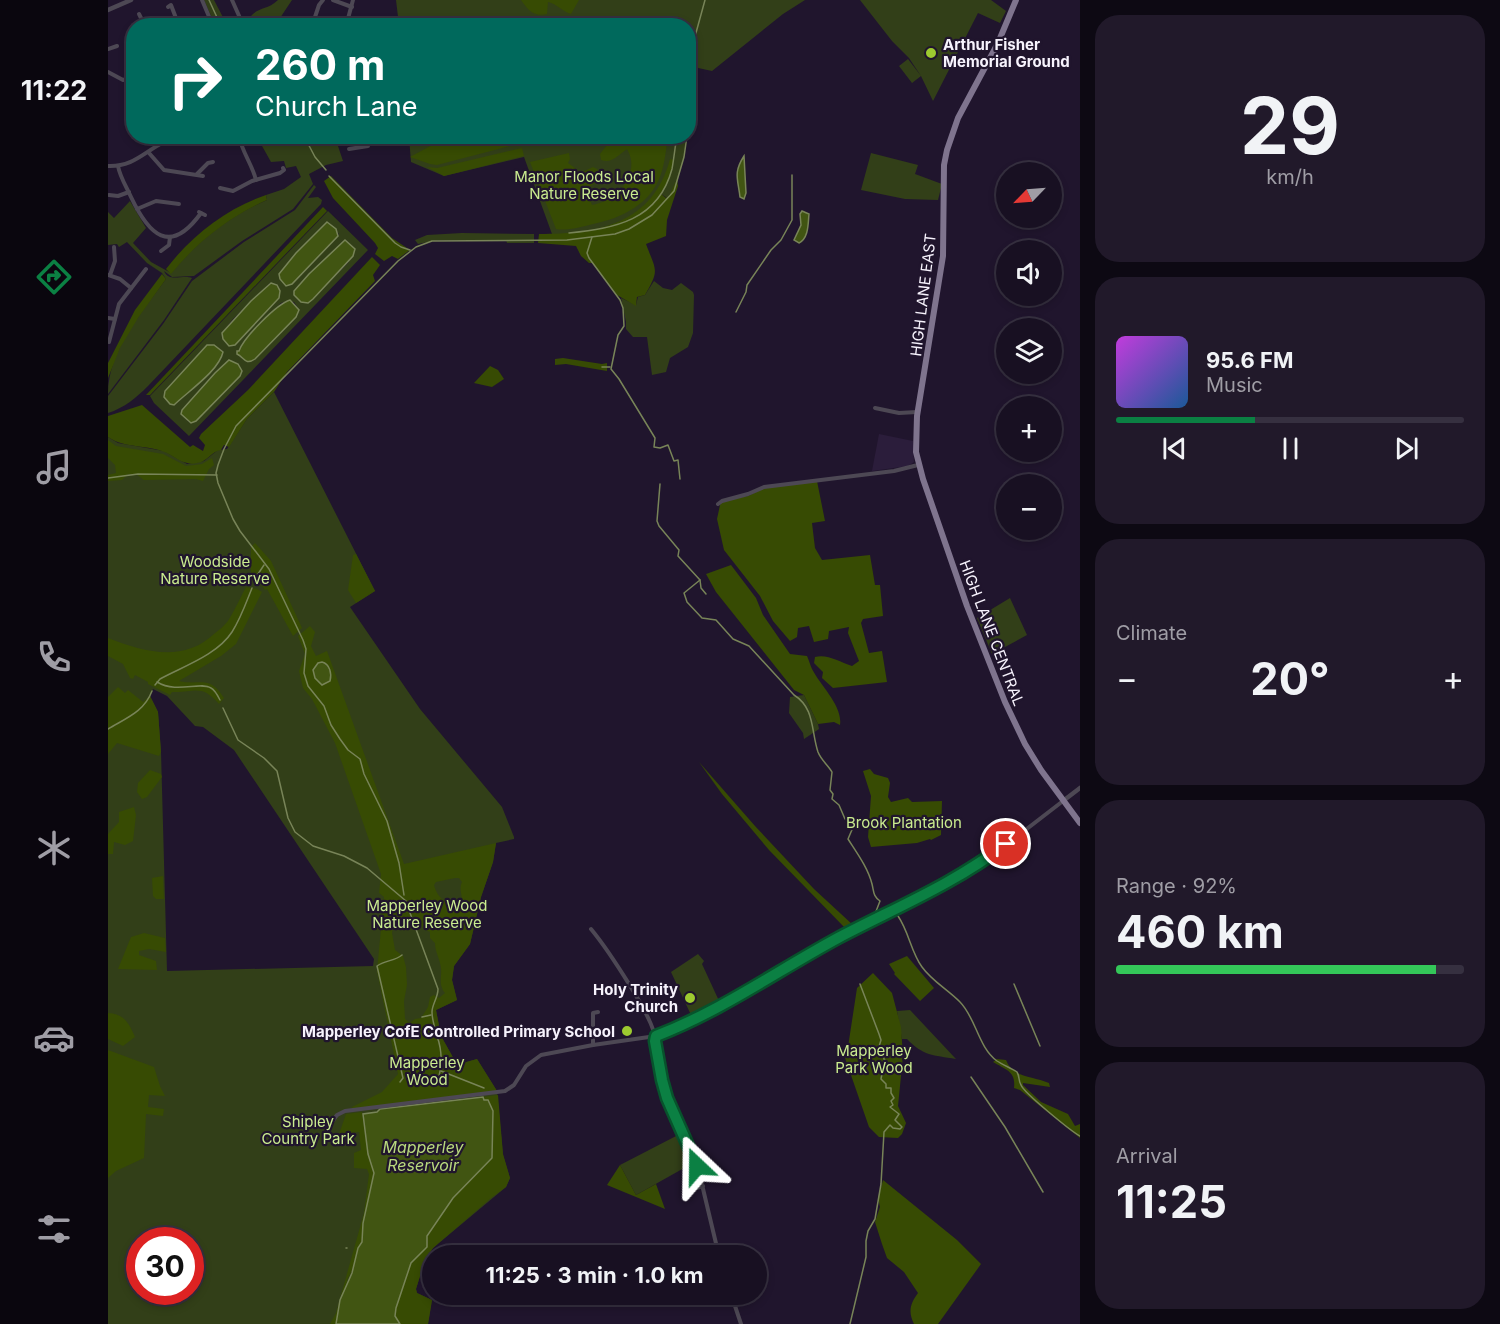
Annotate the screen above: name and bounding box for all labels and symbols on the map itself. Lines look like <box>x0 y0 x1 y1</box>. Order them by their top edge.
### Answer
place label: Arthur Fisher Memorial Ground <box>943 35 1070 71</box>
marker: Arthur Fisher Memorial Ground <box>924 46 938 60</box>
north arrow <box>996 162 1062 228</box>
park label: Manor Floods Local Nature Reserve <box>514 167 654 203</box>
street label: HIGH LANE EAST <box>906 232 940 358</box>
park label: Woodside Nature Reserve <box>160 552 270 588</box>
street label: HIGH LANE CENTRAL <box>955 557 1029 709</box>
park label: Brook Plantation <box>846 813 962 832</box>
pin <box>980 818 1031 869</box>
park label: Mapperley Wood Nature Reserve <box>367 896 487 932</box>
place label: Holy Trinity Church <box>593 980 678 1016</box>
marker: Holy Trinity Church <box>683 991 697 1005</box>
place label: Mapperley CofE Controlled Primary School <box>302 1022 615 1041</box>
marker: Mapperley CofE Controlled Primary School <box>620 1024 634 1038</box>
park label: Mapperley Park Wood <box>835 1041 913 1077</box>
park label: Mapperley Wood <box>389 1053 465 1089</box>
park label: Shipley Country Park <box>261 1112 355 1148</box>
position arrow <box>665 1134 729 1198</box>
water label: Mapperley Reservoir <box>382 1137 465 1175</box>
speed limit sign: 30 <box>126 1227 204 1305</box>

